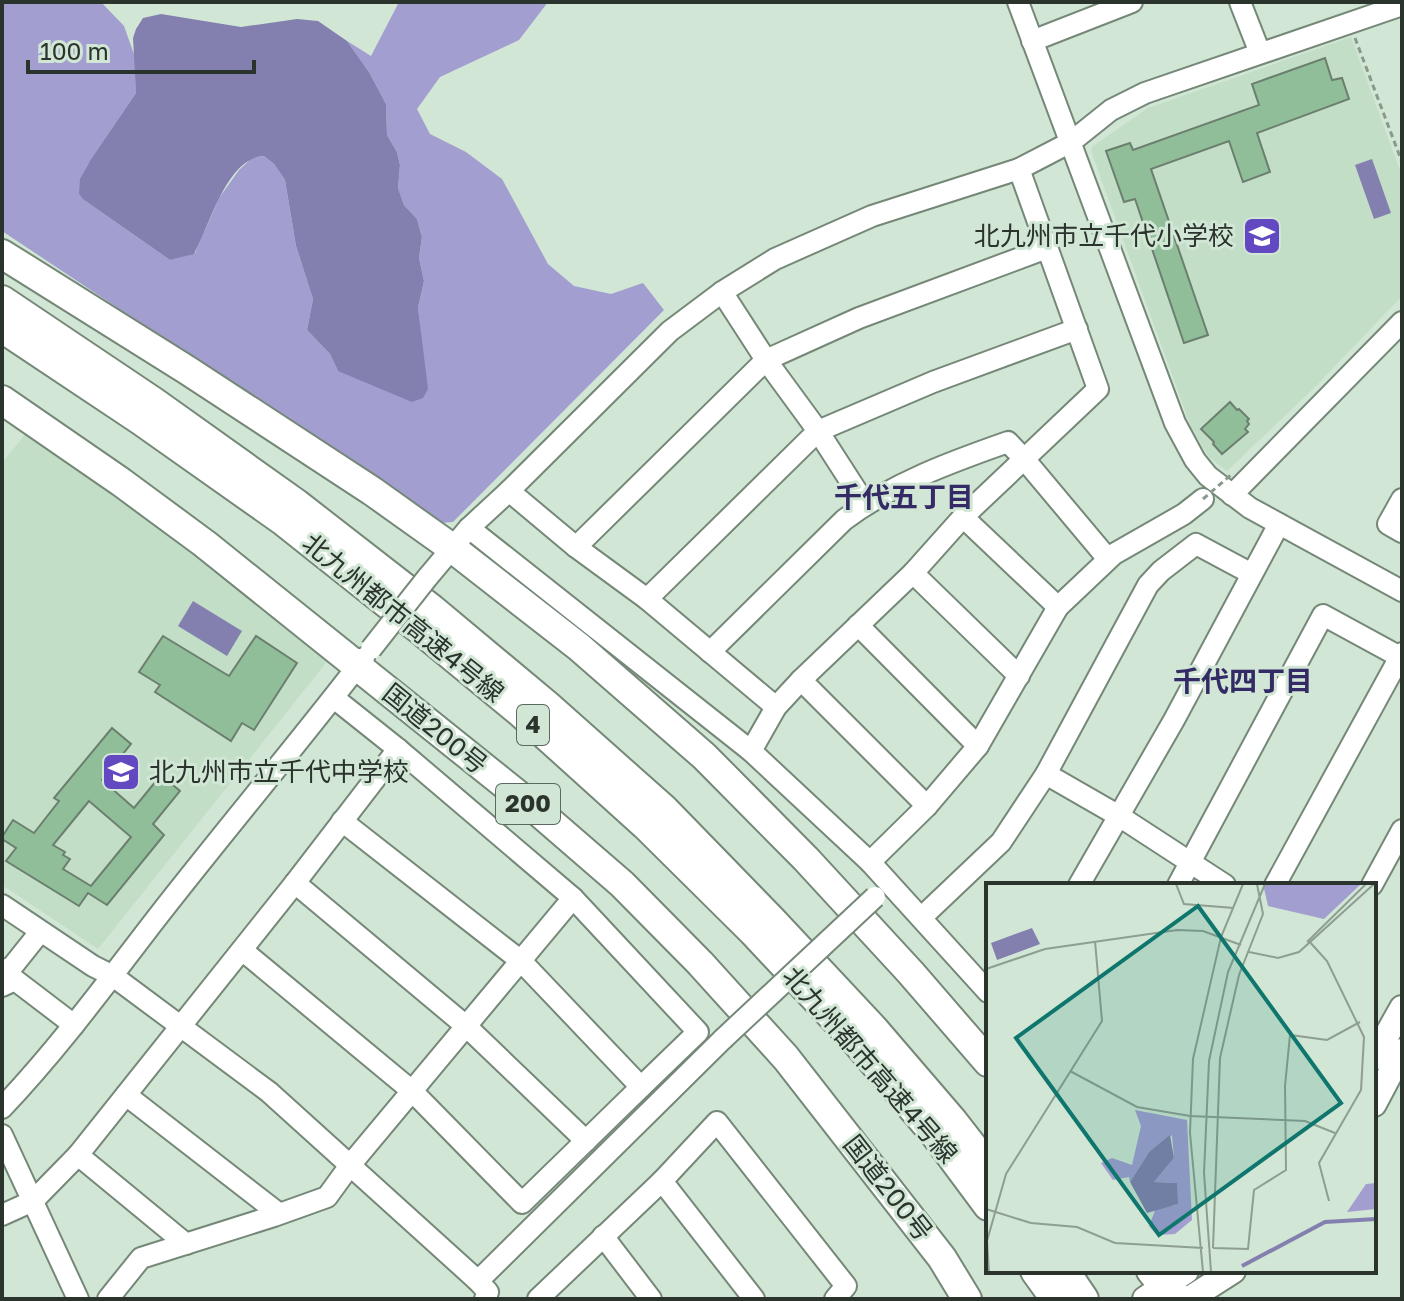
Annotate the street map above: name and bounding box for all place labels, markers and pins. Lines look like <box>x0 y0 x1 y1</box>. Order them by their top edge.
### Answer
school or university icon: 北九州市立千代小学校 <box>1241 215 1283 257</box>
place label: 北九州市立千代小学校 <box>974 220 1234 251</box>
school or university icon: 北九州市立千代中学校 <box>100 751 142 793</box>
place label: 北九州市立千代中学校 <box>149 756 409 787</box>

